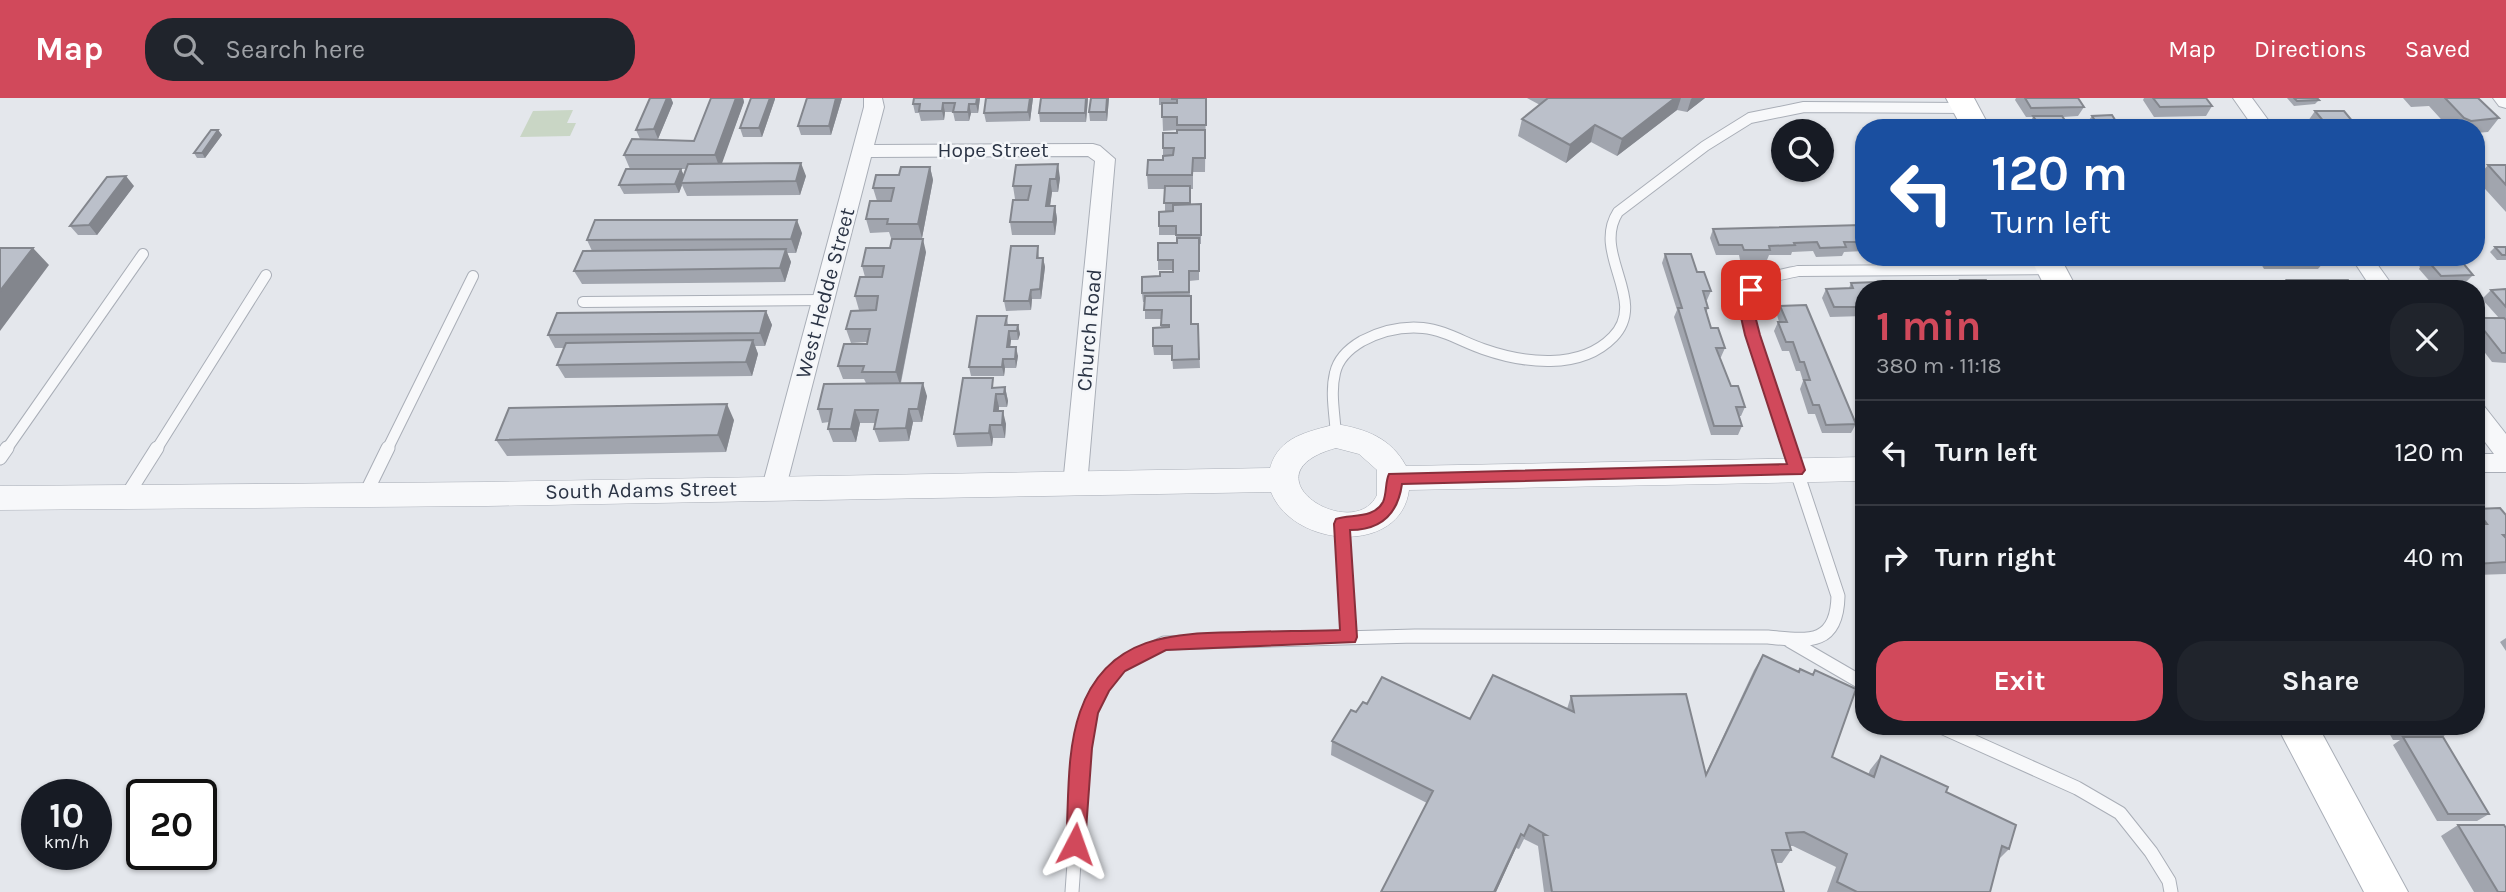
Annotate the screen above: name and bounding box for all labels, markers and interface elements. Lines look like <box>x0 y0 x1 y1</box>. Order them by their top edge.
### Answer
search box <box>145 18 635 81</box>
text: Map <box>35 30 103 68</box>
icon: search <box>169 30 207 68</box>
text: Search here <box>225 34 365 65</box>
text: Map <box>2168 35 2216 63</box>
text: Directions <box>2254 35 2367 63</box>
text: Saved <box>2405 35 2471 63</box>
map controls <box>1771 119 1834 182</box>
button: search <box>1771 119 1834 182</box>
street label: Hope Street <box>937 138 1049 162</box>
text: 120 m <box>1991 145 2128 202</box>
icon: left <box>1876 147 1967 238</box>
text: Turn left <box>1991 204 2111 241</box>
street label: West Hedde Street <box>791 205 859 381</box>
pin <box>1721 260 1781 320</box>
street label: Church Road <box>1072 268 1106 392</box>
icon: arrive <box>1732 271 1770 309</box>
text: 1 min <box>1876 301 1981 351</box>
button: close <box>2390 303 2464 377</box>
text: 380 m · 11:18 <box>1876 352 2002 379</box>
icon: left <box>1876 434 1914 472</box>
text: Turn left <box>1935 437 2037 468</box>
text: 120 m <box>2394 437 2464 468</box>
street label: South Adams Street <box>545 476 737 504</box>
icon: right <box>1876 539 1914 577</box>
text: Turn right <box>1935 542 2056 573</box>
text: 40 m <box>2404 542 2464 573</box>
button: Exit <box>1876 641 2163 721</box>
button: Share <box>2177 641 2464 721</box>
speed limit sign: 20 <box>126 779 217 870</box>
text: 10 <box>49 795 84 836</box>
position arrow <box>1038 807 1112 881</box>
text: km/h <box>44 831 89 853</box>

